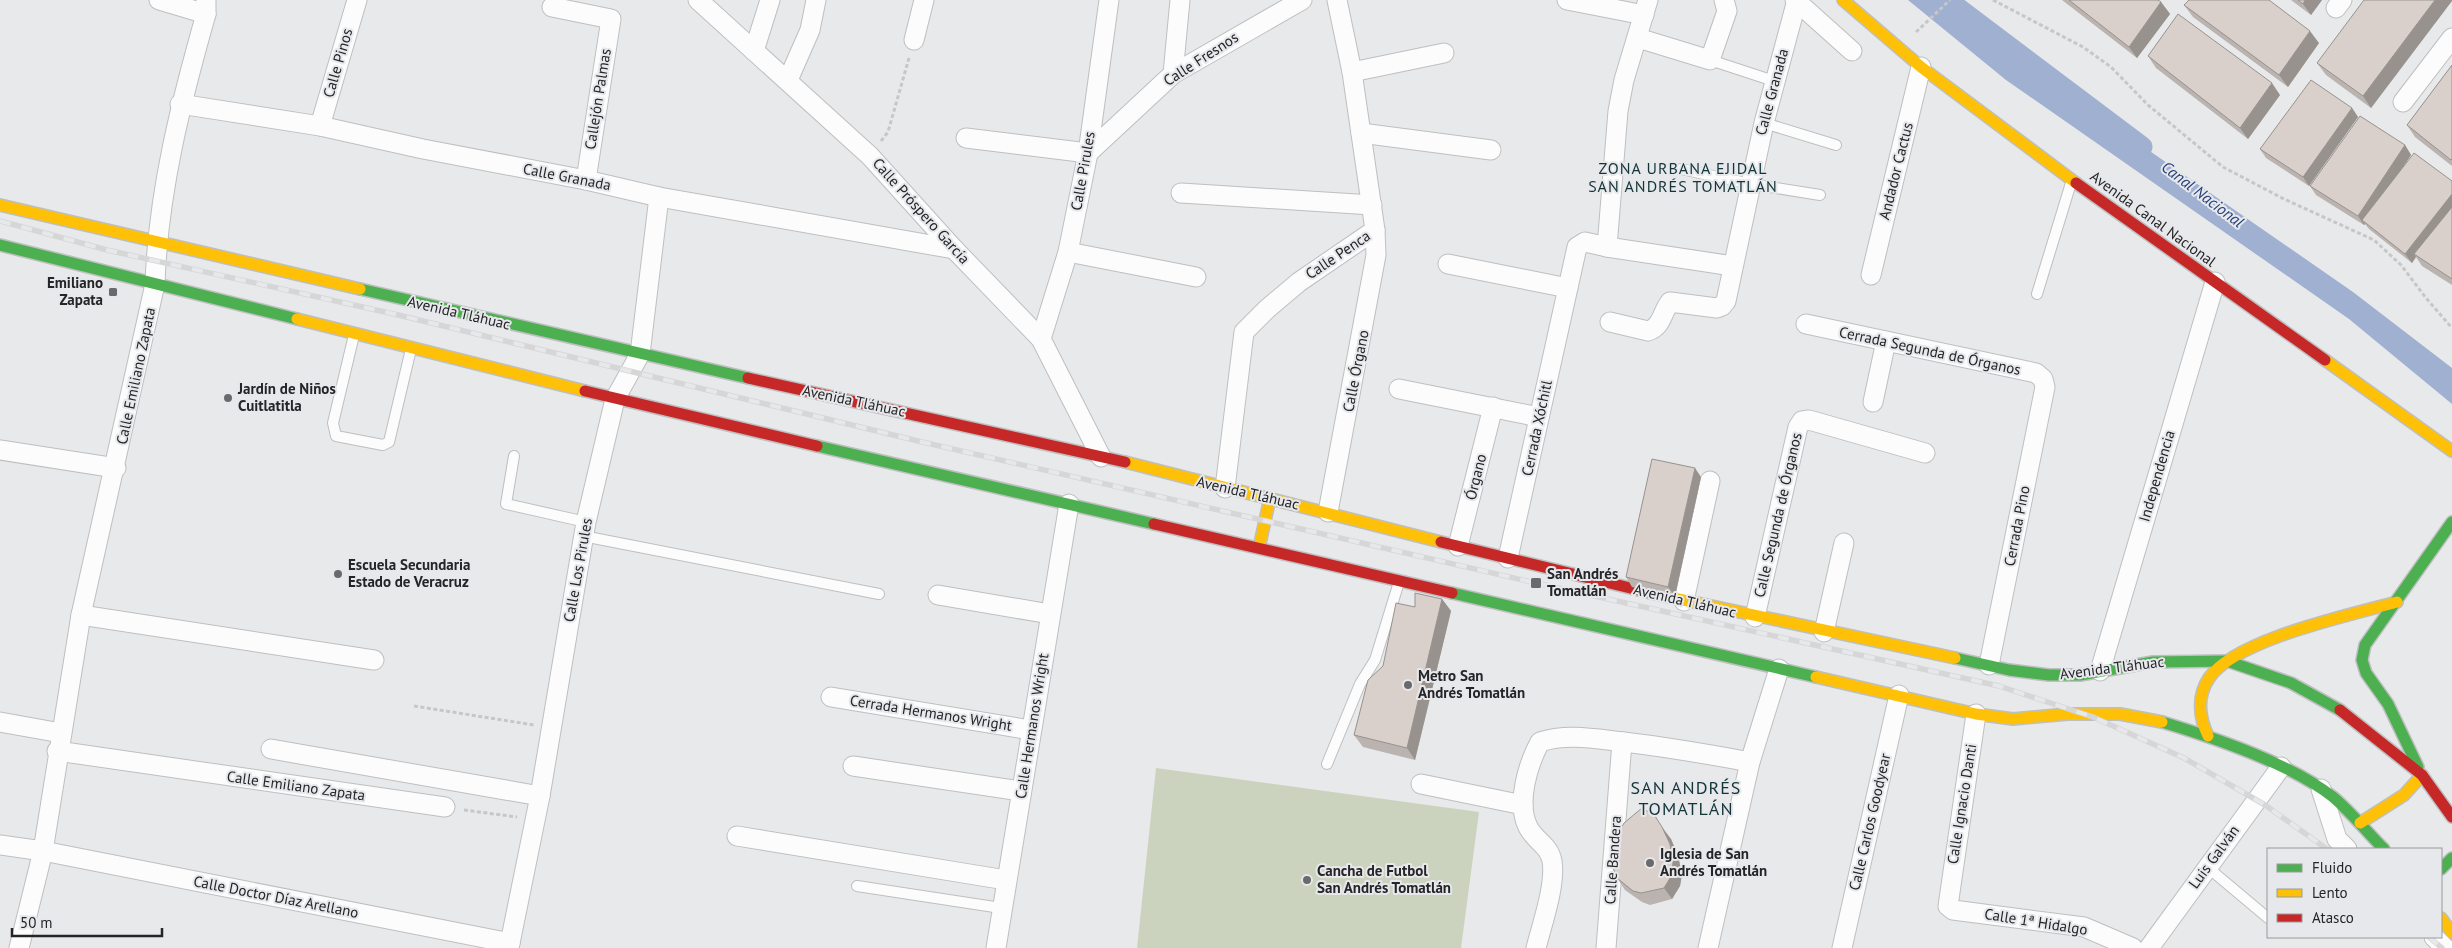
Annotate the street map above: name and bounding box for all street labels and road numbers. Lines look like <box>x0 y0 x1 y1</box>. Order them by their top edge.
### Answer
street label: Calle Pinos <box>319 26 356 100</box>
street label: Calle Fresnos <box>1160 27 1242 90</box>
street label: Calle Granada <box>1751 46 1792 137</box>
street label: Callejón Palmas <box>580 47 615 151</box>
street label: Andador Cactus <box>1874 120 1917 222</box>
street label: Calle Pirules <box>1066 130 1099 212</box>
street label: Calle Próspero García <box>869 154 974 268</box>
street label: Calle Granada <box>522 159 613 194</box>
street label: Avenida Canal Nacional <box>2087 167 2220 271</box>
street label: Calle Penca <box>1302 226 1374 283</box>
street label: Avenida Tláhuac <box>406 291 513 334</box>
street label: Calle Emiliano Zapata <box>112 306 159 446</box>
street label: Cerrada Segunda de Órganos <box>1838 322 2023 379</box>
street label: Calle Órgano <box>1338 328 1373 414</box>
street label: Cerrada Xóchitl <box>1517 378 1556 478</box>
street label: Avenida Tláhuac <box>801 380 908 421</box>
street label: Independencia <box>2134 428 2179 524</box>
street label: Calle Segunda de Órganos <box>1749 431 1806 599</box>
street label: Órgano <box>1461 452 1490 502</box>
street label: Avenida Tláhuac <box>1195 471 1302 514</box>
street label: Cerrada Pino <box>1999 484 2034 568</box>
street label: Calle Los Pirules <box>559 516 596 623</box>
street label: Avenida Tláhuac <box>1632 579 1739 622</box>
street label: Calle Hermanos Wright <box>1011 652 1052 800</box>
street label: Avenida Tláhuac <box>2059 652 2165 683</box>
street label: Cerrada Hermanos Wright <box>849 690 1013 735</box>
street label: Calle Ignacio Danti <box>1943 742 1980 865</box>
street label: Calle Carlos Goodyear <box>1845 752 1895 892</box>
street label: Calle Emiliano Zapata <box>226 766 366 805</box>
street label: Calle Bandera <box>1600 815 1625 905</box>
street label: Luis Galván <box>2184 821 2243 892</box>
street label: Calle Doctor Díaz Arellano <box>192 871 360 922</box>
street label: Calle 1ª Hidalgo <box>1983 904 2089 939</box>

